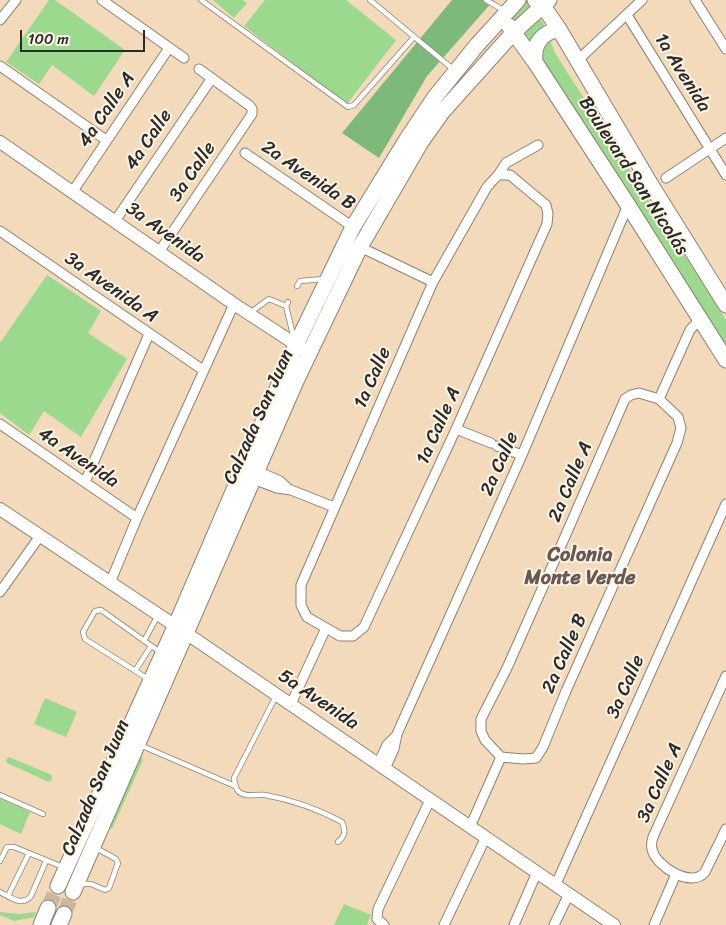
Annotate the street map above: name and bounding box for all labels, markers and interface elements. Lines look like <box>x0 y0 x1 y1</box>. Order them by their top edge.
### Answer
scale bar <box>22 20 148 52</box>
text: 100 m <box>28 26 69 52</box>
street label: 1a Avenida <box>649 29 715 117</box>
street label: 4a Calle A <box>74 68 140 152</box>
street label: Boulevard San Nicolás <box>573 92 693 260</box>
street label: 4a Calle <box>120 105 178 175</box>
street label: 2a Avenida B <box>257 136 359 216</box>
street label: 3a Calle <box>165 138 221 206</box>
street label: 3a Avenida <box>121 198 209 268</box>
street label: 3a Avenida A <box>60 248 162 328</box>
street label: 1a Calle <box>349 344 397 412</box>
street label: Calzada San Juan <box>219 346 299 488</box>
street label: 1a Calle A <box>412 384 466 468</box>
street label: 4a Avenida <box>33 423 123 493</box>
street label: 2a Calle <box>476 429 524 499</box>
street label: 2a Calle A <box>544 439 598 525</box>
district label: Colonia Monte Verde <box>524 544 636 591</box>
street label: 2a Calle B <box>537 611 593 697</box>
street label: 3a Calle <box>602 652 650 722</box>
street label: 5a Avenida <box>273 665 363 735</box>
street label: Calzada San Juan <box>57 717 135 859</box>
street label: 3a Calle A <box>632 740 688 826</box>

